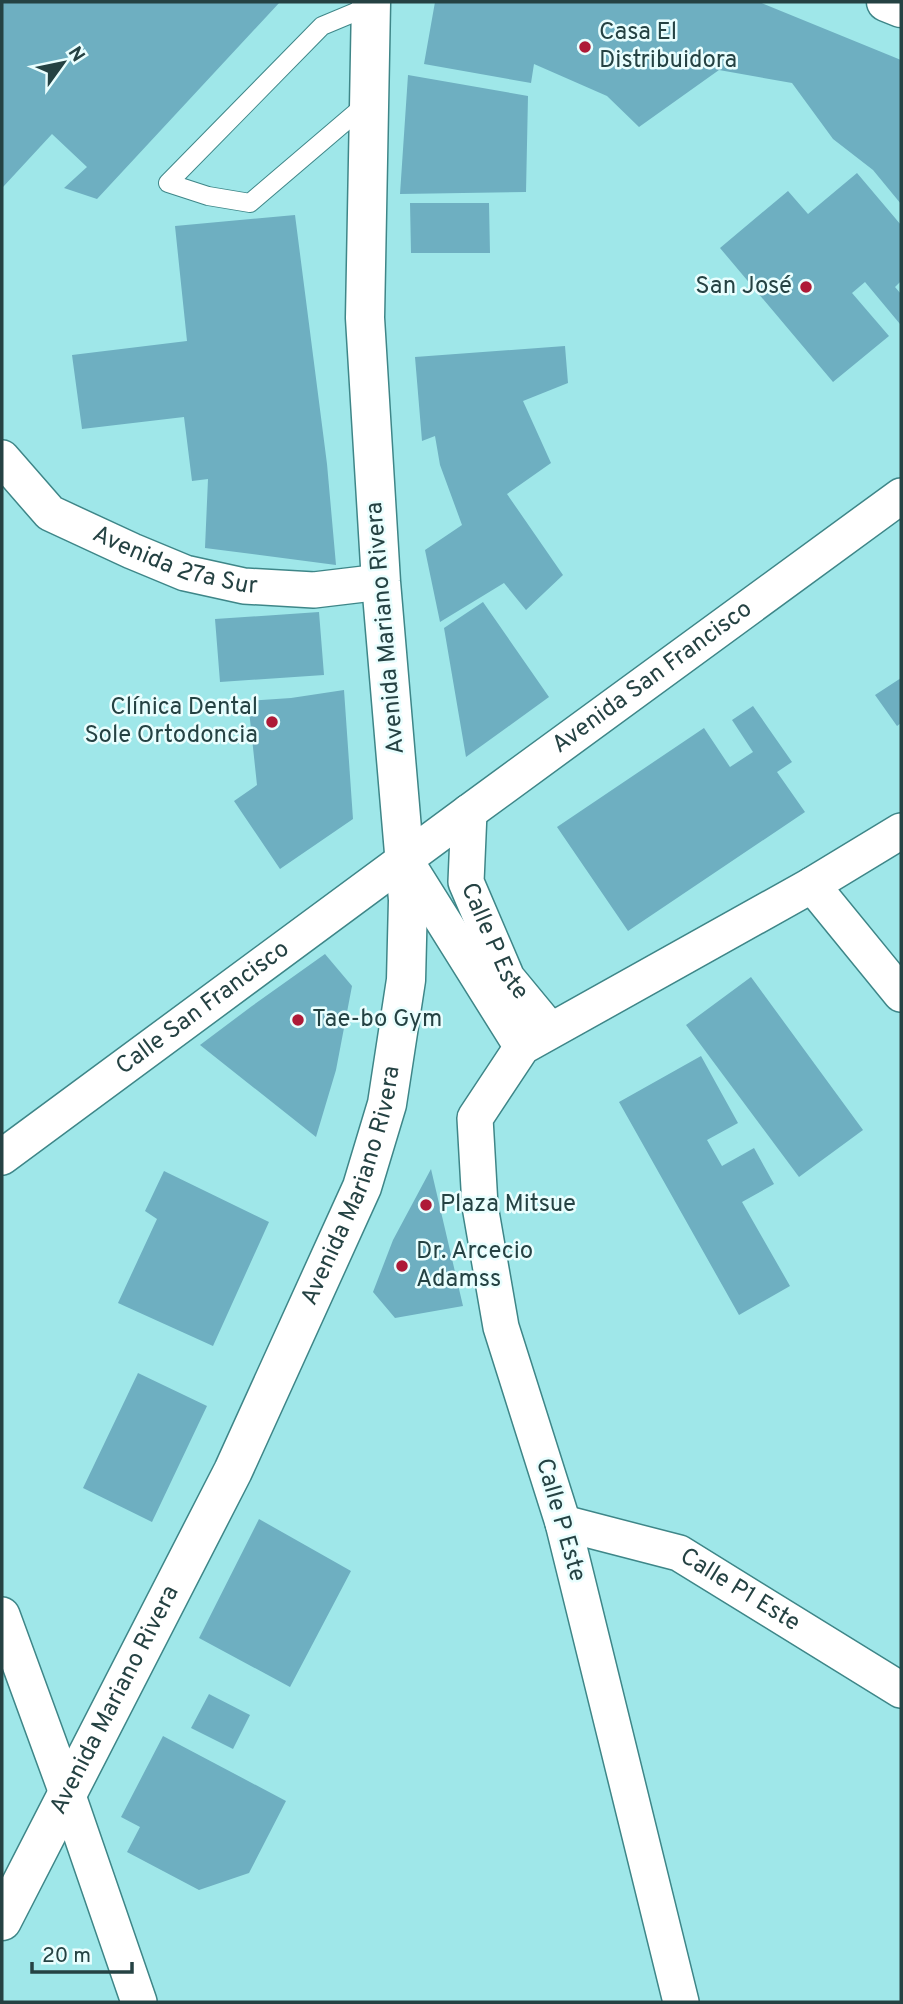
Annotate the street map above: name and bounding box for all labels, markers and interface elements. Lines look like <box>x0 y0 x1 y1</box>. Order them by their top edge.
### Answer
place label: Casa El Distribuidora <box>599 18 737 76</box>
north arrow <box>28 28 98 98</box>
marker: Casa El Distribuidora <box>577 39 593 55</box>
text: N <box>62 43 89 67</box>
place label: San José <box>695 272 792 302</box>
marker: San José <box>798 279 814 295</box>
street label: Avenida Mariano Rivera <box>360 501 412 755</box>
street label: Avenida 27a Sur <box>87 520 259 602</box>
street label: Avenida San Francisco <box>547 595 758 761</box>
place label: Clínica Dental Sole Ortodoncia <box>85 693 258 751</box>
marker: Clínica Dental Sole Ortodoncia <box>264 714 280 730</box>
street label: Calle P Este <box>453 878 534 1007</box>
street label: Calle San Francisco <box>111 935 296 1082</box>
place label: Tae-bo Gym <box>312 1005 442 1035</box>
marker: Tae-bo Gym <box>290 1012 306 1028</box>
street label: Avenida Mariano Rivera <box>295 1064 408 1310</box>
place label: Plaza Mitsue <box>440 1190 576 1220</box>
marker: Plaza Mitsue <box>418 1197 434 1213</box>
place label: Dr. Arcecio Adamss <box>416 1237 533 1295</box>
marker: Dr. Arcecio Adamss <box>394 1258 410 1274</box>
street label: Calle P Este <box>528 1455 592 1585</box>
street label: Calle P1 Este <box>674 1542 805 1639</box>
street label: Avenida Mariano Rivera <box>44 1581 186 1820</box>
scale bar <box>32 1930 131 1974</box>
text: 20 m <box>42 1943 91 1970</box>

